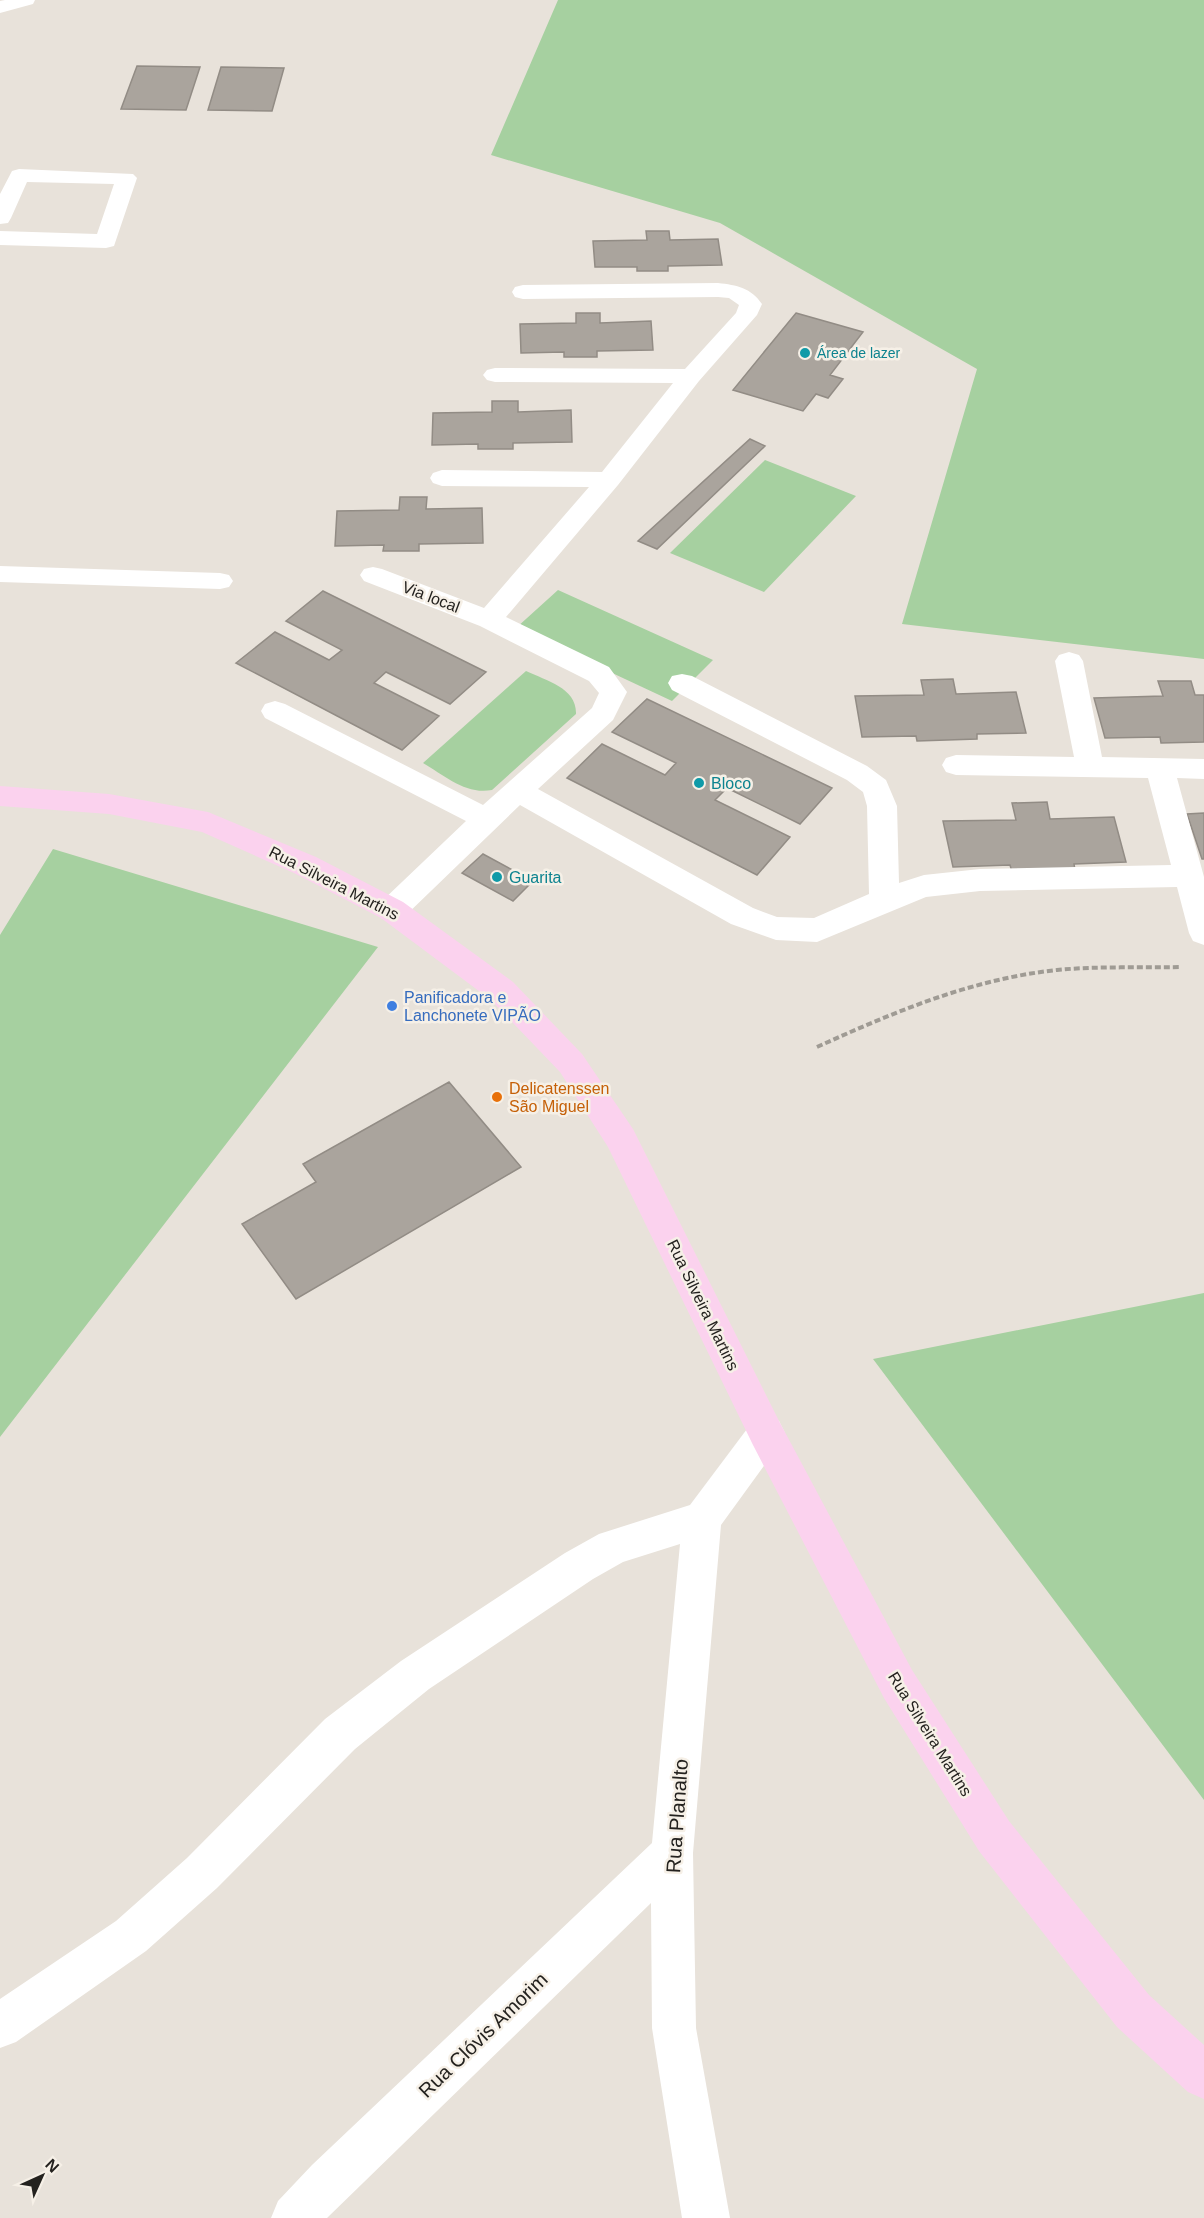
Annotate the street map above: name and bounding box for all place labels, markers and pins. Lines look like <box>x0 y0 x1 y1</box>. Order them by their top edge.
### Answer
place label: Área de lazer <box>817 345 901 361</box>
marker: Área de lazer <box>798 346 812 360</box>
place label: Bloco <box>711 775 751 792</box>
marker: Bloco <box>692 776 706 790</box>
place label: Guarita <box>509 869 562 886</box>
marker: Guarita <box>490 870 504 884</box>
place label: Panificadora e Lanchonete VIPÃO <box>404 989 541 1024</box>
marker: Panificadora e Lanchonete VIPÃO <box>385 999 399 1013</box>
place label: Delicatenssen São Miguel <box>509 1080 610 1115</box>
marker: Delicatenssen São Miguel <box>490 1090 504 1104</box>

